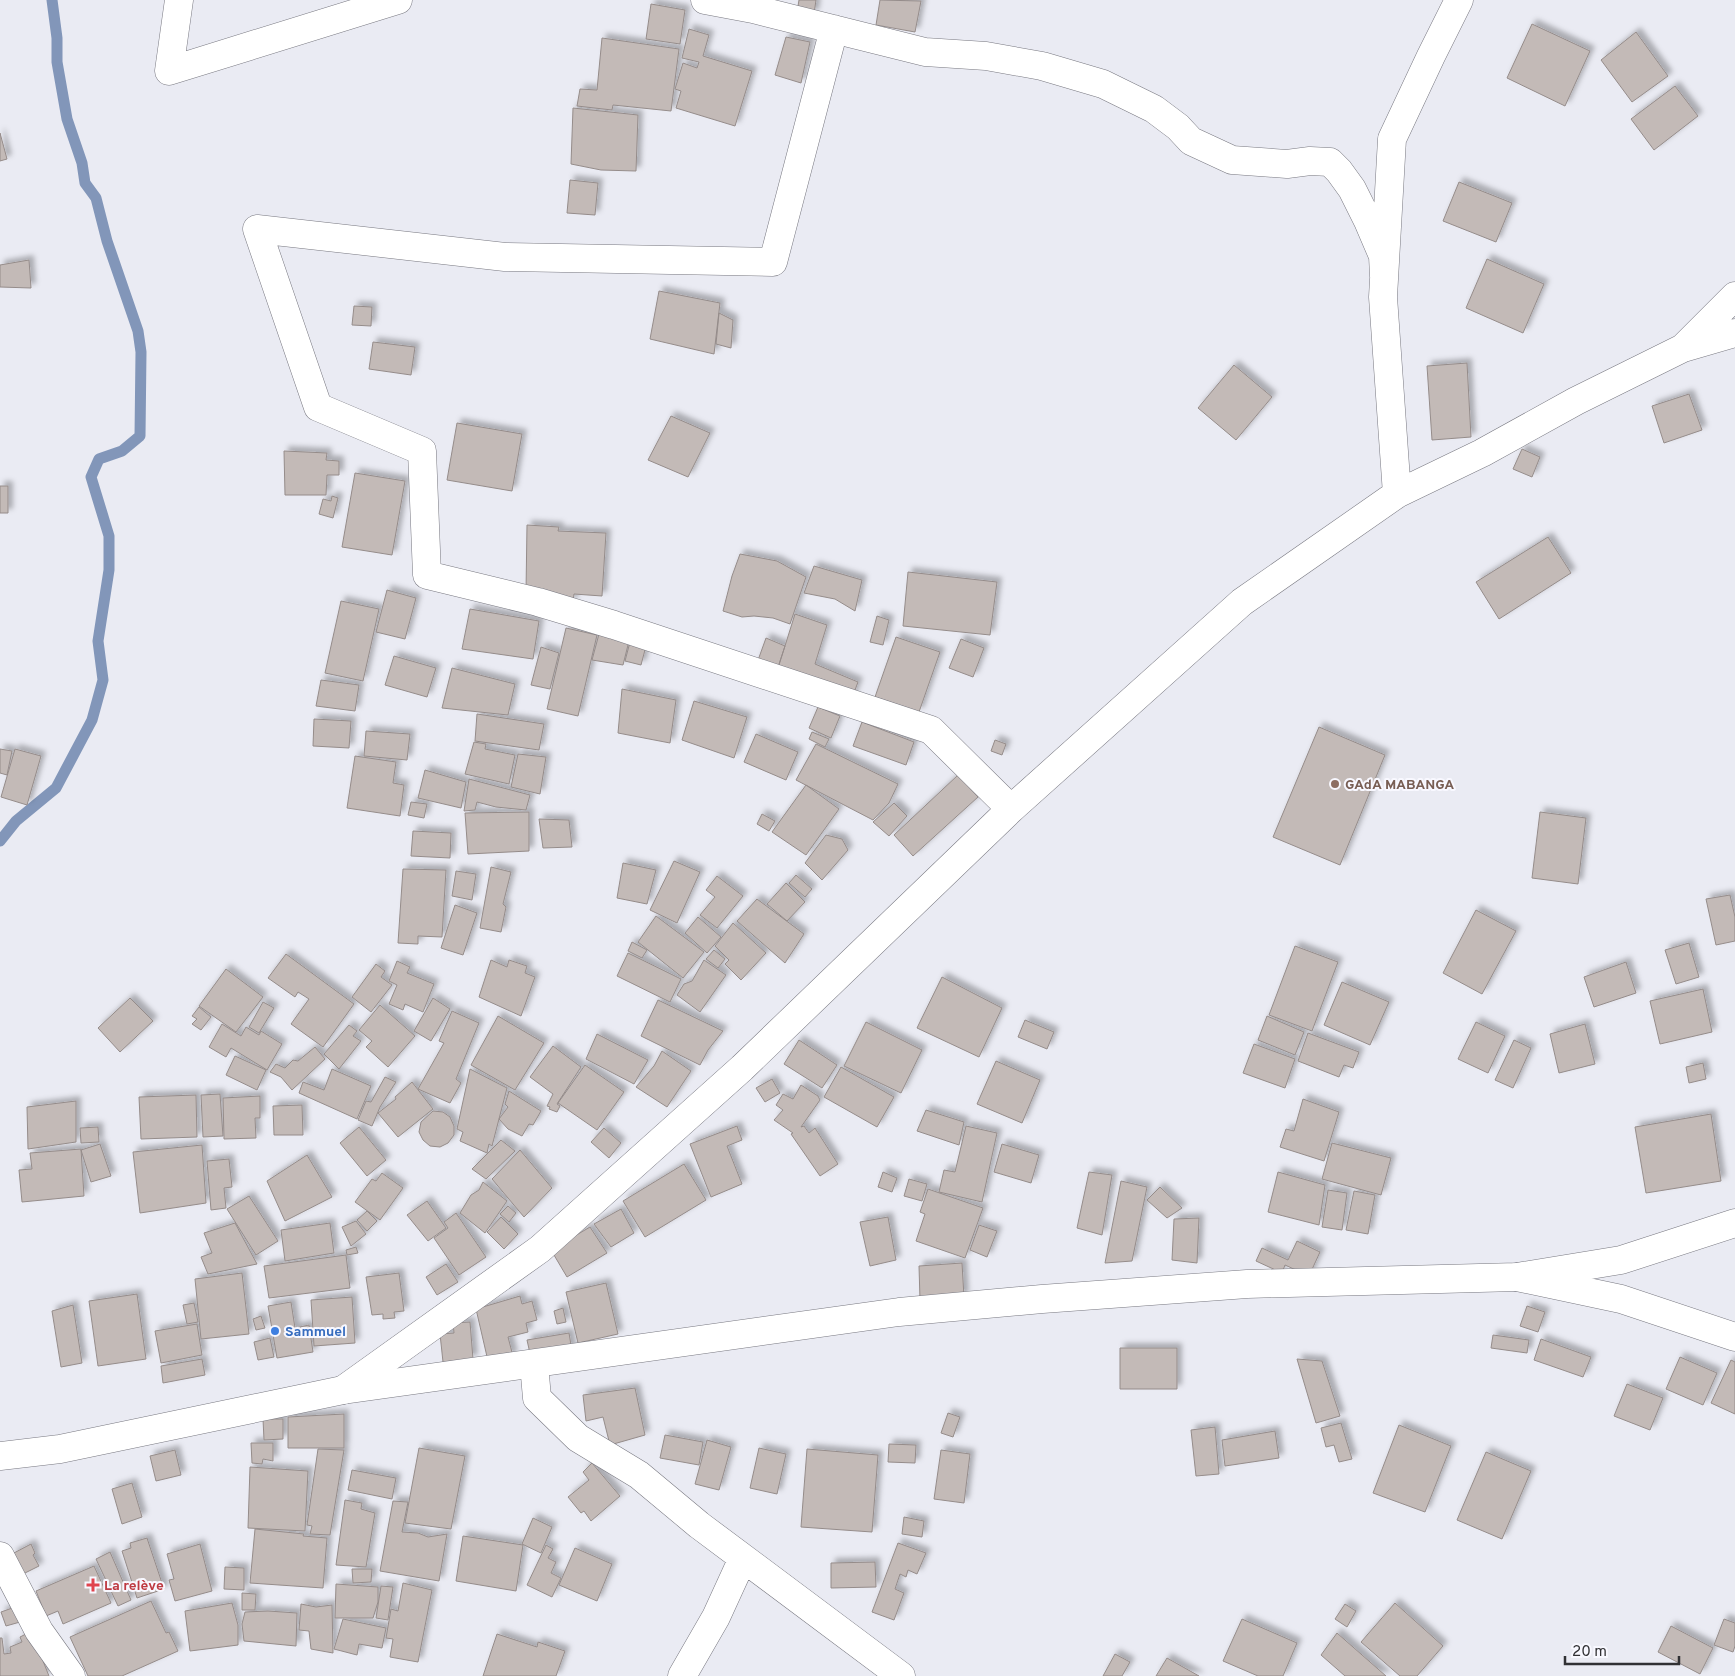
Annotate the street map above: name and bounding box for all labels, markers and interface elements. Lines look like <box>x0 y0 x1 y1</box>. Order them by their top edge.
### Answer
place label: GAdA MABANGA <box>1345 777 1454 794</box>
marker: GAdA MABANGA <box>1329 778 1341 790</box>
place label: Sammuel <box>285 1324 346 1341</box>
marker: Sammuel <box>269 1325 281 1337</box>
marker: La relève <box>86 1578 100 1592</box>
place label: La relève <box>104 1578 164 1595</box>
scale bar <box>1565 1634 1679 1666</box>
text: 20 m <box>1572 1643 1607 1662</box>

